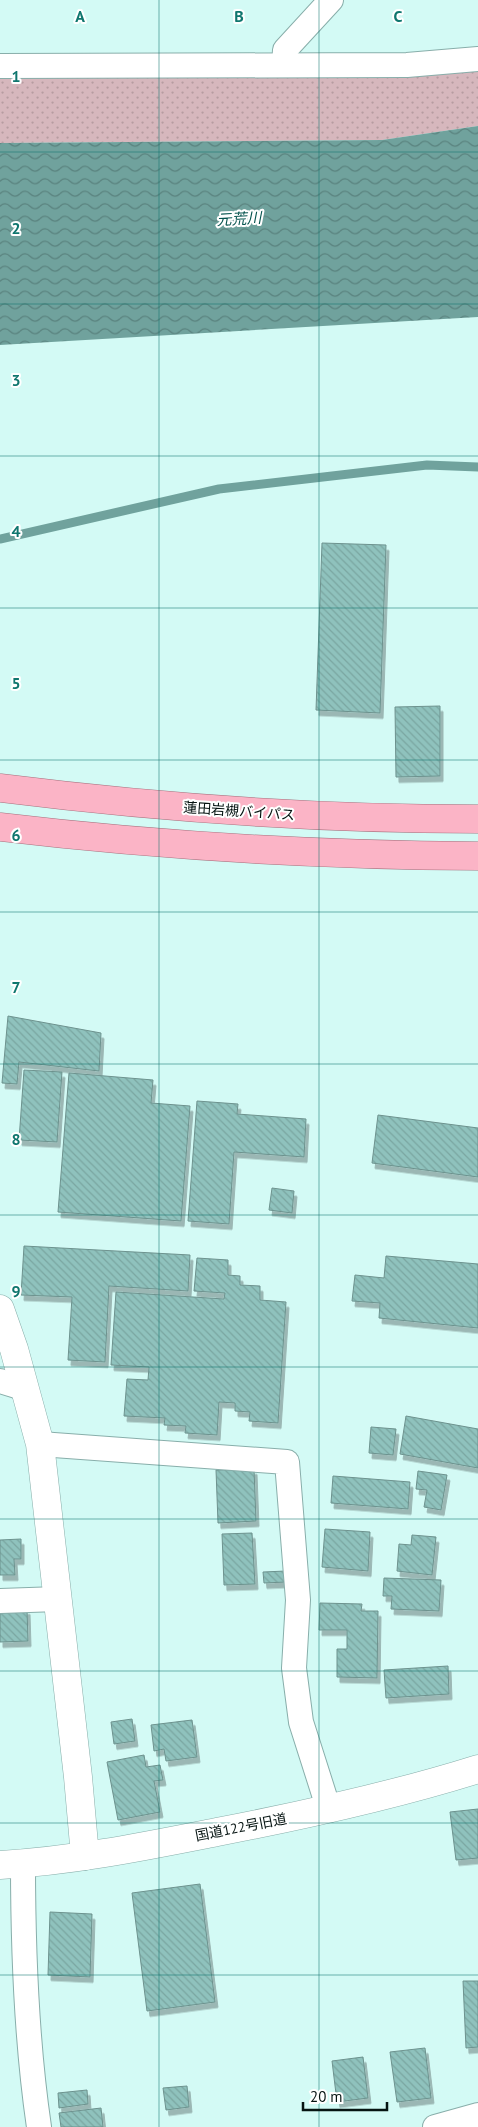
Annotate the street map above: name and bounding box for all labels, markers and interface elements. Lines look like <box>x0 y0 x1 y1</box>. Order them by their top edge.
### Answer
text: A <box>75 6 85 26</box>
text: B <box>234 6 244 26</box>
text: C <box>394 6 403 26</box>
text: 1 <box>11 66 21 86</box>
water label: 元荒川 <box>216 208 264 229</box>
text: 2 <box>11 218 21 238</box>
text: 3 <box>11 370 21 390</box>
text: 4 <box>11 521 21 541</box>
text: 5 <box>11 673 21 693</box>
street label: 蓮田岩槻バイパス <box>183 798 295 824</box>
text: 6 <box>11 825 21 845</box>
text: 7 <box>11 977 21 997</box>
text: 8 <box>11 1129 21 1149</box>
text: 9 <box>11 1281 21 1301</box>
street label: 国道122号旧道 <box>194 1809 288 1845</box>
scale bar <box>303 2080 387 2112</box>
text: 20 m <box>310 2087 343 2106</box>

